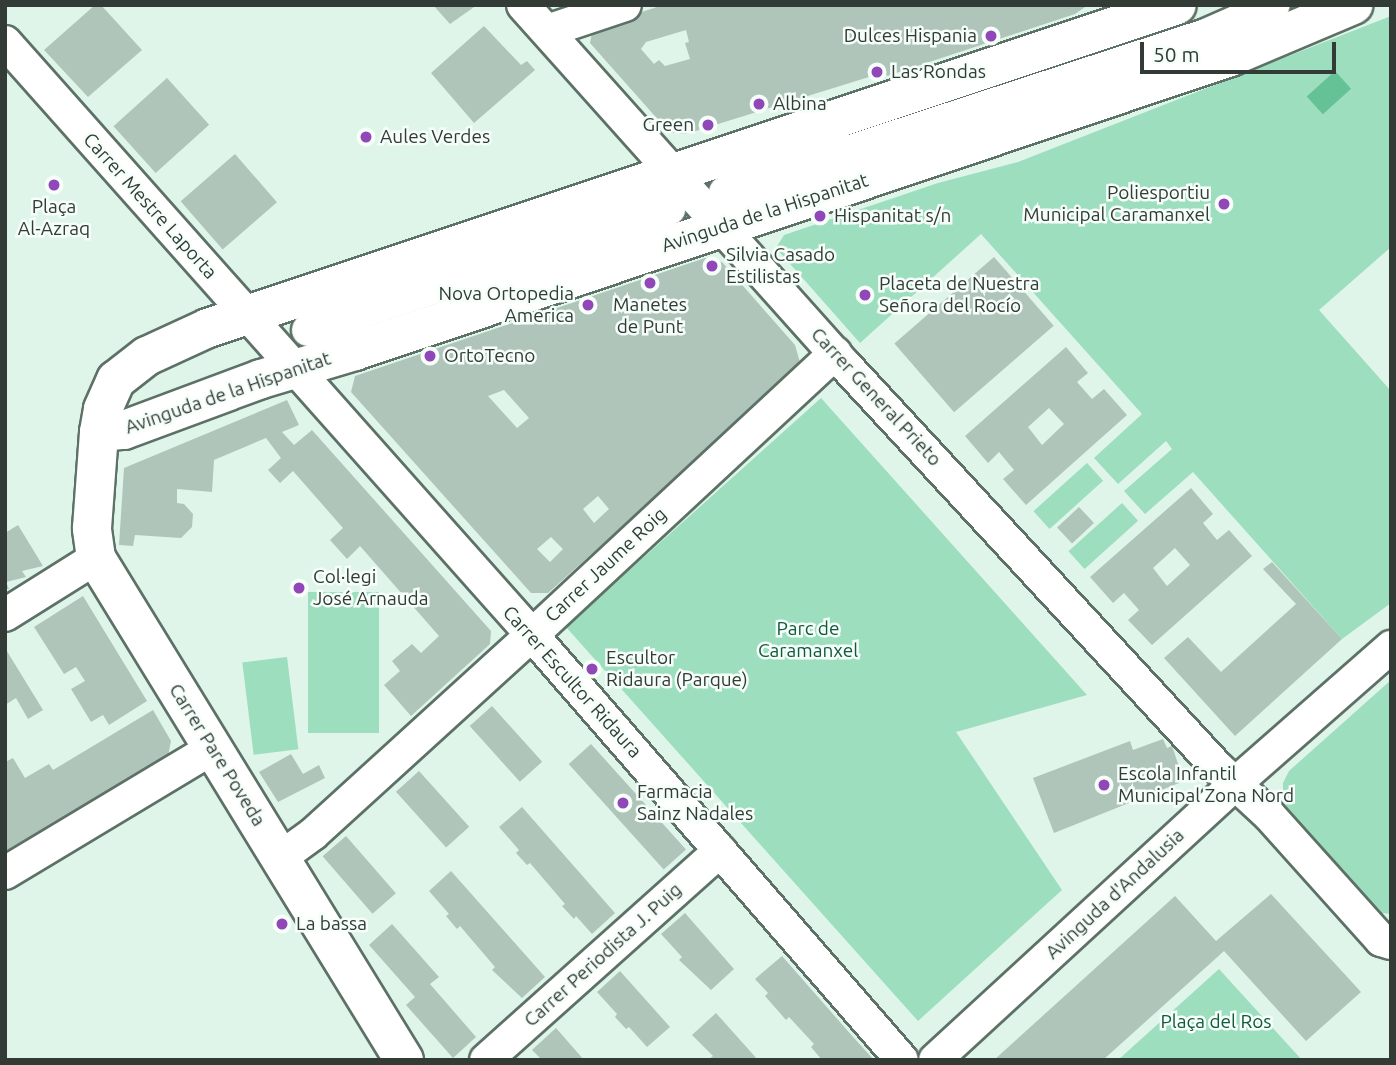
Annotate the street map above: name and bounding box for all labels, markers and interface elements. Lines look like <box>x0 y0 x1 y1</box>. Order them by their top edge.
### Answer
place label: Dulces Hispania <box>844 25 977 47</box>
marker: Dulces Hispania <box>983 28 999 44</box>
scale bar <box>1144 28 1340 72</box>
text: 50 m <box>1153 42 1200 66</box>
place label: Las Rondas <box>891 61 986 83</box>
marker: Las Rondas <box>869 64 885 80</box>
place label: Albina <box>773 93 827 115</box>
marker: Albina <box>751 96 767 112</box>
place label: Green <box>642 114 694 136</box>
marker: Green <box>700 117 716 133</box>
place label: Aules Verdes <box>380 126 490 148</box>
street label: Carrer Mestre Laporta <box>78 128 222 284</box>
marker: Aules Verdes <box>358 129 374 145</box>
street label: Avinguda de la Hispanitat <box>659 169 871 257</box>
marker: Plaça Al-Azraq <box>46 177 62 193</box>
place label: Poliesportiu Municipal Caramanxel <box>1023 182 1210 226</box>
place label: Plaça Al-Azraq <box>18 196 90 240</box>
marker: Poliesportiu Municipal Caramanxel <box>1216 196 1232 212</box>
place label: Hispanitat s/n <box>834 205 951 227</box>
marker: Hispanitat s/n <box>812 208 828 224</box>
place label: Silvia Casado Estilistas <box>726 244 835 288</box>
marker: Silvia Casado Estilistas <box>704 258 720 274</box>
place label: Placeta de Nuestra Señora del Rocío <box>879 273 1039 317</box>
marker: Manetes de Punt <box>642 275 658 291</box>
place label: Nova Ortopedia America <box>438 283 574 327</box>
marker: Placeta de Nuestra Señora del Rocío <box>857 287 873 303</box>
place label: Manetes de Punt <box>613 294 687 338</box>
marker: Nova Ortopedia America <box>580 297 596 313</box>
street label: Carrer General Prieto <box>806 323 946 471</box>
place label: OrtoTecno <box>444 345 535 367</box>
street label: Avinguda de la Hispanitat <box>122 347 334 439</box>
marker: OrtoTecno <box>422 348 438 364</box>
street label: Carrer Jaume Roig <box>541 503 671 627</box>
place label: Col·legi José Arnauda <box>313 566 428 610</box>
marker: Col·legi José Arnauda <box>291 580 307 596</box>
street label: Carrer Escultor Ridaura <box>498 601 646 763</box>
park label: Parc de Caramanxel <box>758 618 858 662</box>
place label: Escultor Ridaura (Parque) <box>606 647 748 691</box>
marker: Escultor Ridaura (Parque) <box>584 661 600 677</box>
street label: Carrer Pare Poveda <box>164 680 270 830</box>
place label: Escola Infantil Municipal Zona Nord <box>1118 763 1294 807</box>
marker: Escola Infantil Municipal Zona Nord <box>1096 777 1112 793</box>
place label: Farmacia Sainz Nadales <box>637 781 753 825</box>
marker: Farmacia Sainz Nadales <box>615 795 631 811</box>
street label: Avinguda d'Andalusia <box>1041 824 1189 964</box>
street label: Carrer Periodista J. Puig <box>520 878 686 1032</box>
place label: La bassa <box>296 913 367 935</box>
marker: La bassa <box>274 916 290 932</box>
park label: Plaça del Ros <box>1160 1011 1272 1033</box>

